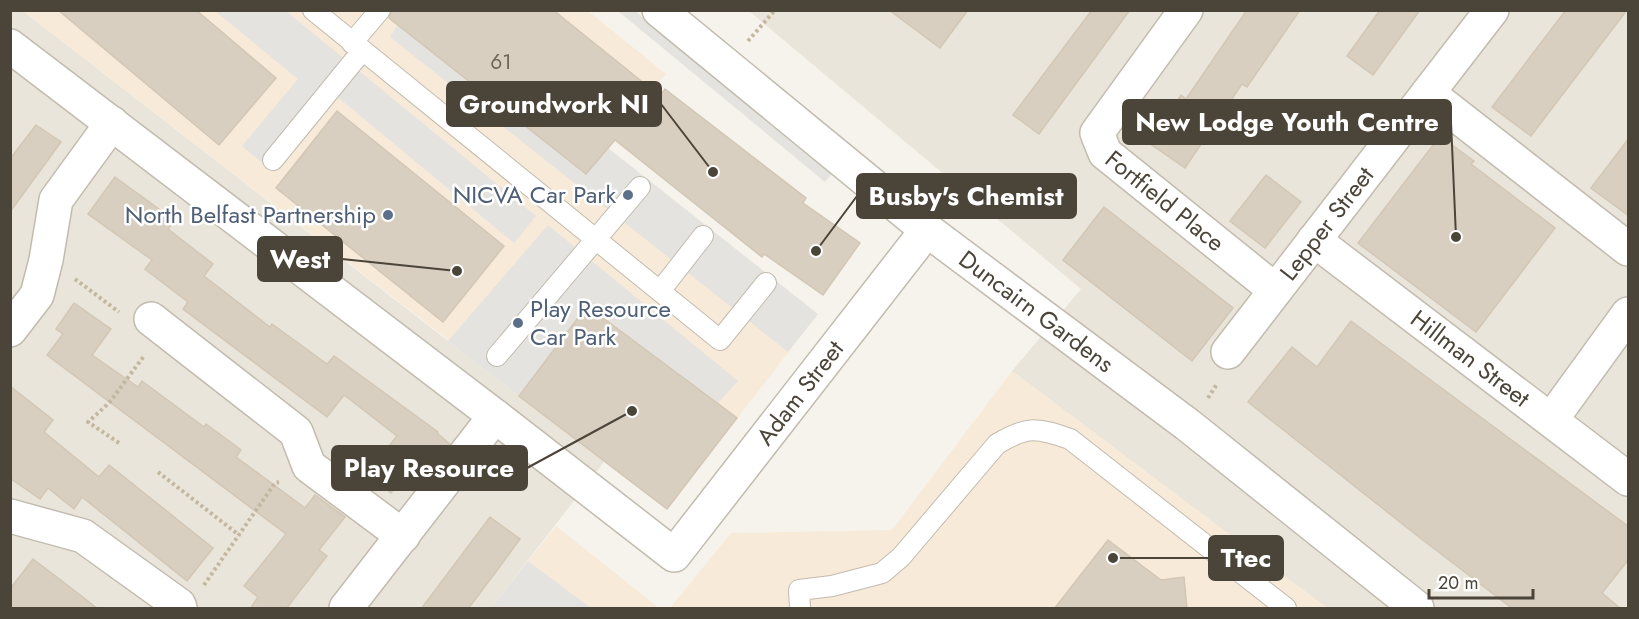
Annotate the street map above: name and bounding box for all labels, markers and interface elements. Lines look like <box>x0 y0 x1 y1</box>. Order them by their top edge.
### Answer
house number: 61 <box>490 47 512 77</box>
callout: Groundwork NI <box>447 82 661 126</box>
text: Groundwork NI <box>459 85 649 123</box>
callout: New Lodge Youth Centre <box>1123 100 1451 144</box>
text: New Lodge Youth Centre <box>1135 103 1439 141</box>
street label: Fortfield Place <box>1098 142 1232 260</box>
street label: Lepper Street <box>1271 159 1382 288</box>
callout: Busby's Chemist <box>857 174 1076 218</box>
place label: NICVA Car Park <box>453 177 616 212</box>
text: Busby's Chemist <box>869 177 1064 215</box>
marker: NICVA Car Park <box>621 188 635 202</box>
place label: North Belfast Partnership <box>125 197 376 232</box>
marker: North Belfast Partnership <box>381 208 395 222</box>
callout: West <box>258 237 342 281</box>
text: West <box>270 240 331 278</box>
street label: Duncairn Gardens <box>952 242 1121 381</box>
place label: Play Resource Car Park <box>530 291 671 354</box>
street label: Hillman Street <box>1403 301 1538 415</box>
marker: Play Resource Car Park <box>511 316 525 330</box>
street label: Adam Street <box>748 333 852 452</box>
callout: Play Resource <box>332 446 527 490</box>
text: Play Resource <box>344 449 514 487</box>
callout: Ttec <box>1209 536 1283 580</box>
text: Ttec <box>1221 539 1271 577</box>
scale bar <box>1429 562 1532 600</box>
text: 20 m <box>1438 570 1478 596</box>

